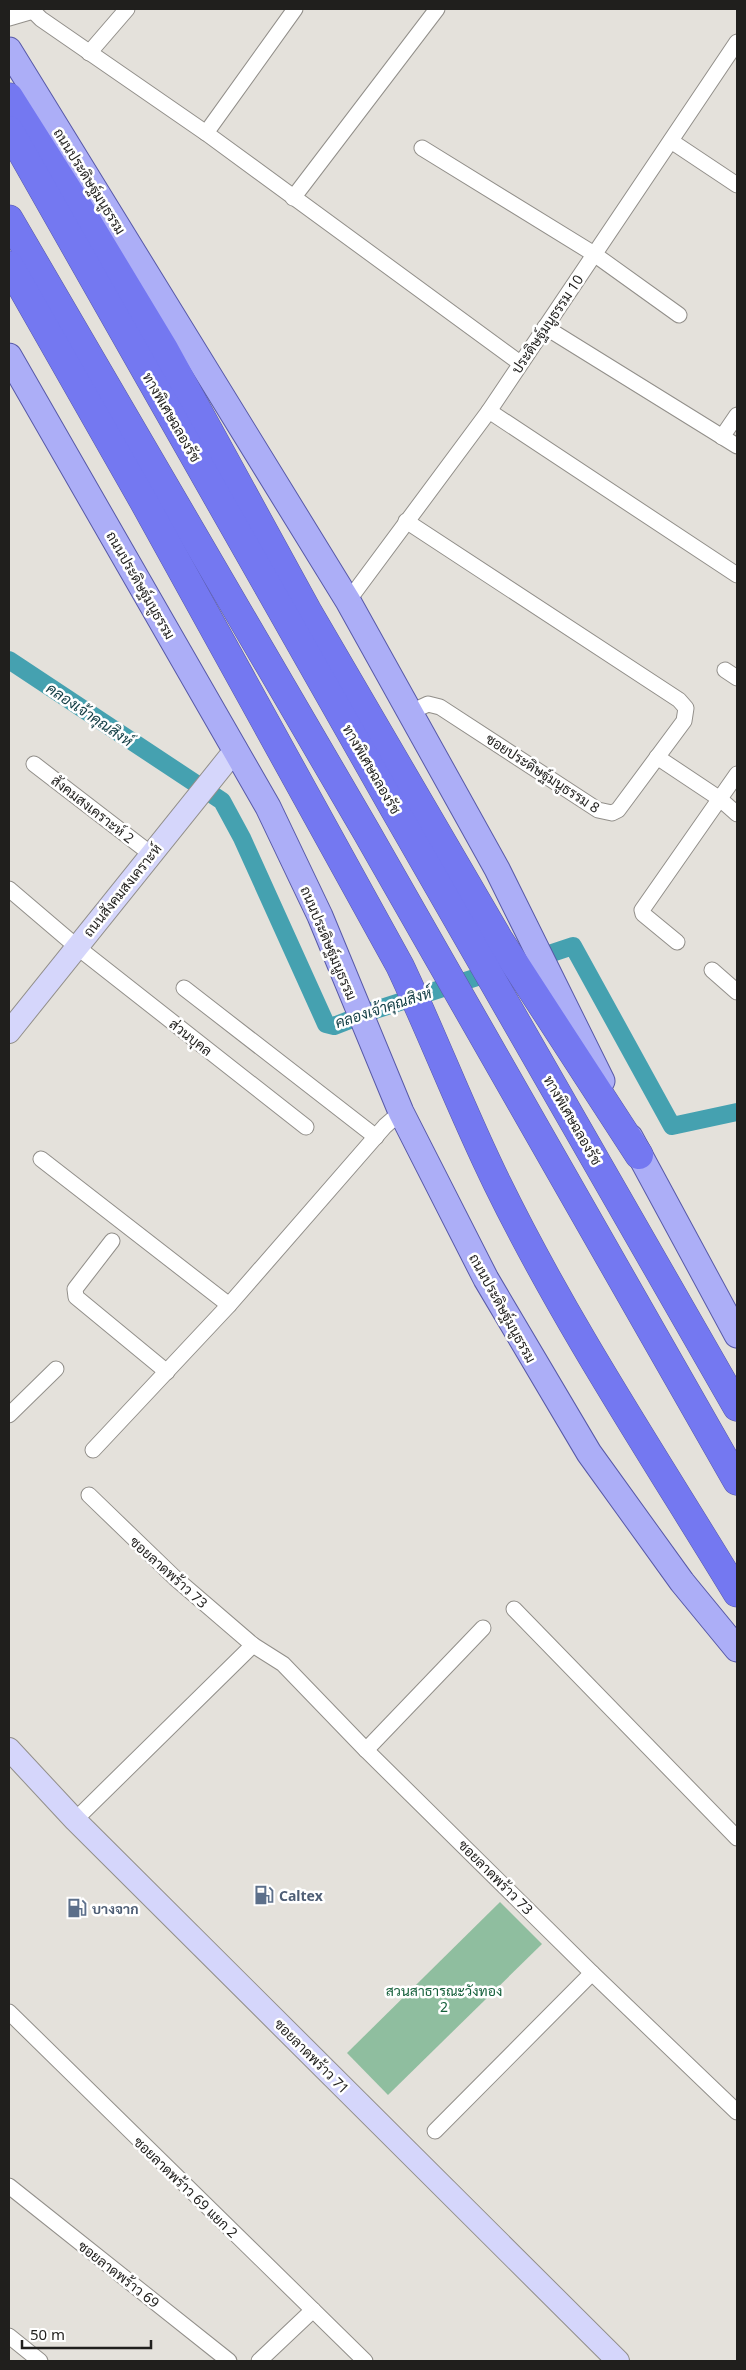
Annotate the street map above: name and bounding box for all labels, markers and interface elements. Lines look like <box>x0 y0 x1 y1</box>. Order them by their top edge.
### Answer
street label: ถนนประดิษฐ์มนูธรรม <box>49 124 130 238</box>
street label: ประดิษฐ์มนูธรรม 10 <box>507 271 588 378</box>
street label: ทางพิเศษฉลองรัช <box>139 369 205 465</box>
street label: ถนนประดิษฐ์มนูธรรม <box>101 527 180 643</box>
water label: คลองเจ้าคุณสิงห์ <box>42 678 139 753</box>
street label: ทางพิเศษฉลองรัช <box>339 721 405 817</box>
street label: ซอยประดิษฐ์มนูธรรม 8 <box>482 729 604 818</box>
street label: สังคมสงเคราะห์ 2 <box>48 771 138 847</box>
street label: ถนนสังคมสงเคราะห์ <box>79 839 166 941</box>
street label: ถนนประดิษฐ์มนูธรรม <box>296 883 362 1003</box>
water label: คลองเจ้าคุณสิงห์ <box>332 981 436 1034</box>
street label: ส่วนบุคล <box>165 1014 216 1061</box>
street label: ทางพิเศษฉลองรัช <box>540 1072 606 1168</box>
street label: ถนนประดิษฐ์มนูธรรม <box>464 1250 541 1366</box>
street label: ซอยลาดพร้าว 73 <box>126 1532 212 1612</box>
street label: ซอยลาดพร้าว 73 <box>454 1835 538 1919</box>
fuel station icon: Caltex <box>253 1884 275 1906</box>
place label: Caltex <box>279 1886 324 1905</box>
fuel station icon: บางจาก <box>66 1897 88 1919</box>
place label: บางจาก <box>92 1899 139 1918</box>
park label: สวนสาธารณะวังทอง 2 <box>386 1981 502 2016</box>
street label: ซอยลาดพร้าว 71 <box>270 2014 354 2098</box>
street label: ซอยลาดพร้าว 69 แยก 2 <box>130 2132 242 2242</box>
street label: ซอยลาดพร้าว 69 <box>74 2236 164 2312</box>
scale bar <box>22 2318 151 2350</box>
text: 50 m <box>30 2324 65 2344</box>

